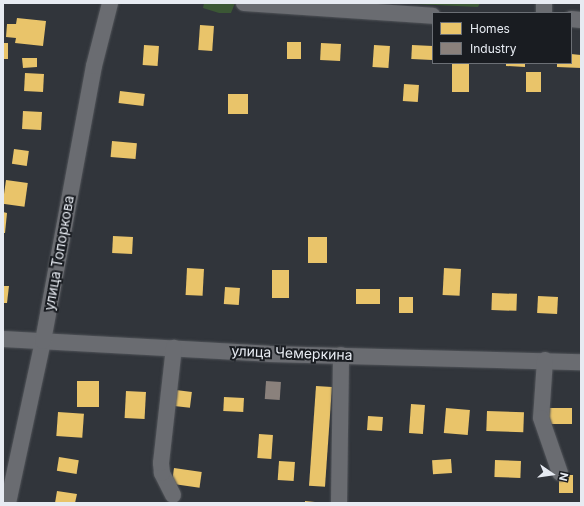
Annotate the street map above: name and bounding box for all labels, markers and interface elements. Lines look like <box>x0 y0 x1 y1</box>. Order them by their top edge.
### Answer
legend <box>432 12 572 64</box>
text: Homes <box>470 21 510 36</box>
text: Industry <box>470 41 516 56</box>
street label: улица Топоркова <box>41 194 77 312</box>
street label: улица Чемеркина <box>231 342 353 364</box>
north arrow <box>532 454 572 494</box>
text: N <box>556 471 571 482</box>

